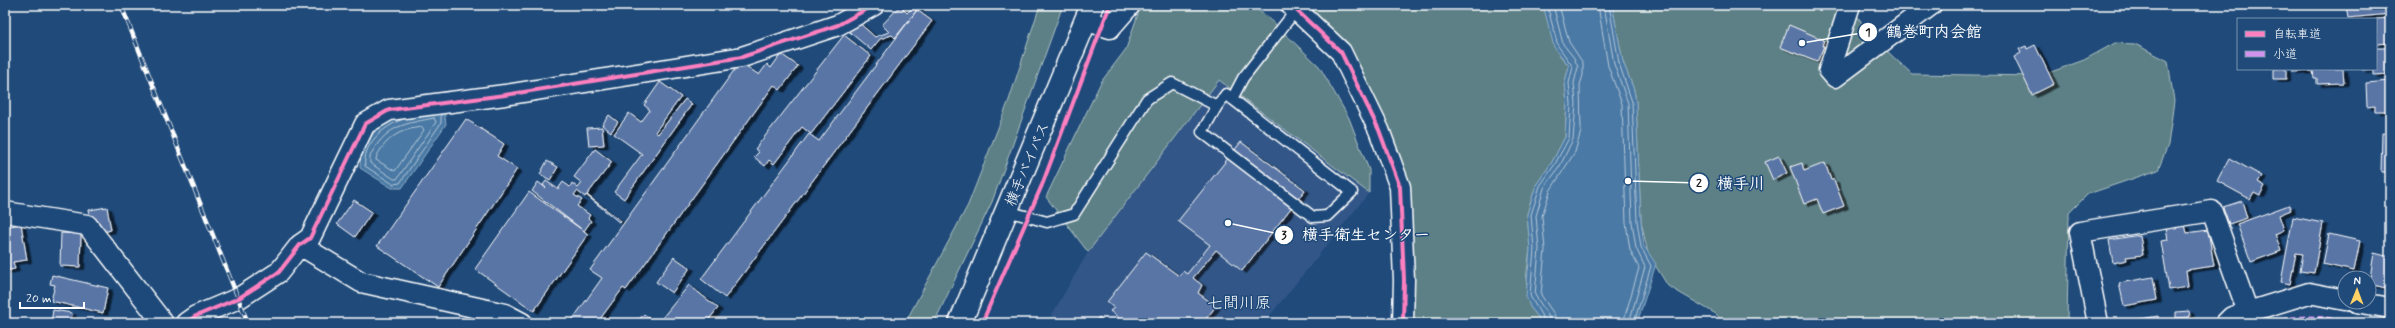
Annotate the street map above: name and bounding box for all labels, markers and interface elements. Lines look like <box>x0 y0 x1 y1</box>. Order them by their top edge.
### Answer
callout: 鶴巻町内会館 <box>1858 18 1990 46</box>
legend <box>2237 18 2377 70</box>
text: 鶴巻町内会館 <box>1886 22 1982 43</box>
text: 1 <box>1865 25 1871 41</box>
text: 自転車道 <box>2273 27 2321 43</box>
text: 小道 <box>2273 47 2297 63</box>
street label: 横手バイパス <box>1001 119 1055 210</box>
callout: 横手川 <box>1689 169 1773 197</box>
text: 横手川 <box>1717 174 1765 195</box>
text: 2 <box>1696 176 1702 192</box>
callout: 横手衛生センター <box>1274 221 1438 249</box>
text: 横手衛生センター <box>1302 225 1430 246</box>
text: 3 <box>1281 228 1287 244</box>
north arrow <box>2337 270 2377 310</box>
text: N <box>2353 274 2361 288</box>
scale bar <box>20 284 84 310</box>
text: 20 m <box>26 291 52 307</box>
district label: 七間川原 <box>1207 293 1271 314</box>

